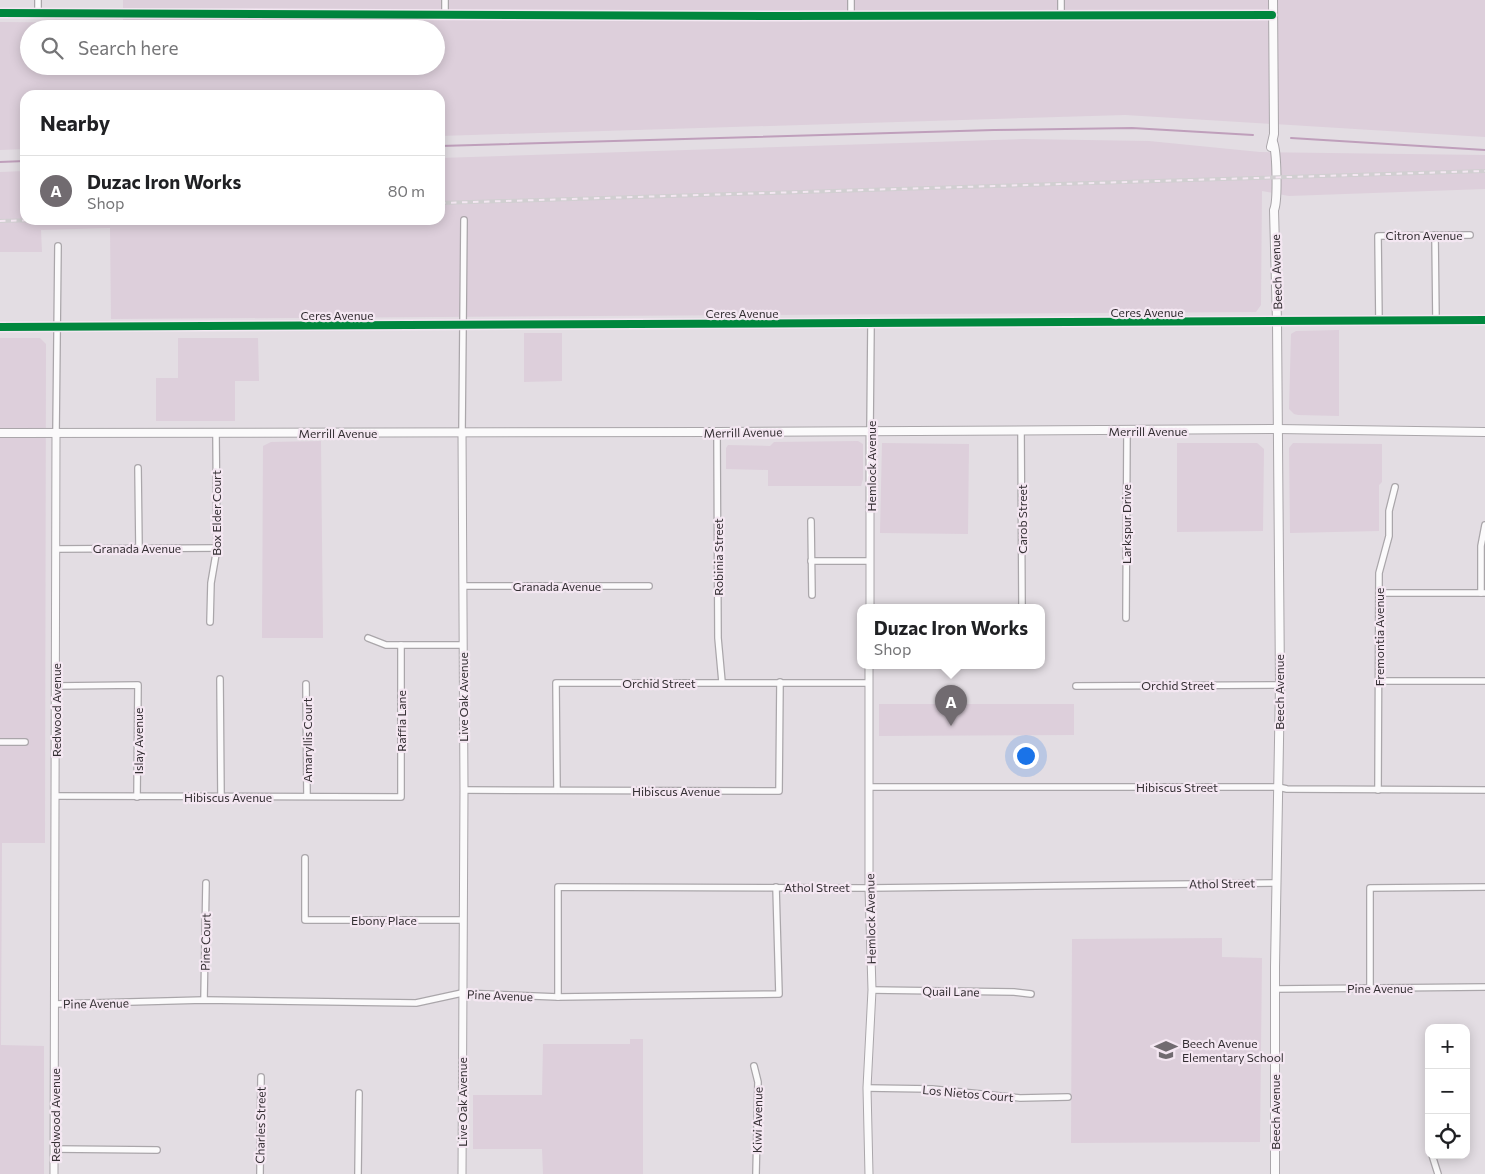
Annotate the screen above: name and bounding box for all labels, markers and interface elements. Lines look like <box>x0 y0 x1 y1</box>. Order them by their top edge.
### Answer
search box <box>20 20 445 75</box>
icon: search <box>38 34 66 62</box>
text: Search here <box>78 36 178 59</box>
text: Nearby <box>40 110 110 135</box>
text: Duzac Iron Works <box>87 170 241 193</box>
text: A <box>50 181 62 200</box>
text: 80 m <box>388 181 425 200</box>
text: Shop <box>87 193 125 212</box>
street label: Citron Avenue <box>1385 228 1463 242</box>
street label: Beech Avenue <box>1268 234 1284 310</box>
street label: Ceres Avenue <box>1110 305 1184 319</box>
street label: Ceres Avenue <box>705 306 779 320</box>
street label: Ceres Avenue <box>300 308 374 322</box>
street label: Hemlock Avenue <box>864 421 878 511</box>
street label: Merrill Avenue <box>703 424 783 440</box>
street label: Merrill Avenue <box>1109 424 1187 438</box>
street label: Merrill Avenue <box>299 426 377 440</box>
street label: Box Elder Court <box>209 470 223 556</box>
street label: Carob Street <box>1015 484 1029 554</box>
street label: Larkspur Drive <box>1119 484 1133 564</box>
street label: Robinia Street <box>711 518 725 596</box>
street label: Granada Avenue <box>93 541 181 555</box>
street label: Granada Avenue <box>513 579 601 593</box>
street label: Fremontia Avenue <box>1372 588 1386 686</box>
popup <box>857 604 1045 669</box>
text: Duzac Iron Works <box>874 616 1028 639</box>
text: Shop <box>874 639 911 658</box>
street label: Live Oak Avenue <box>456 652 470 742</box>
street label: Beech Avenue <box>1272 654 1286 730</box>
street label: Redwood Avenue <box>49 663 63 757</box>
street label: Orchid Street <box>622 676 696 690</box>
street label: Orchid Street <box>1141 678 1215 692</box>
pin: A <box>935 685 967 726</box>
street label: Raffia Lane <box>394 690 408 752</box>
street label: Amaryllis Court <box>300 698 314 782</box>
street label: Islay Avenue <box>131 708 145 774</box>
your location <box>1013 743 1039 769</box>
street label: Hibiscus Street <box>1136 780 1218 794</box>
street label: Hibiscus Avenue <box>632 784 720 798</box>
street label: Hibiscus Avenue <box>184 790 272 804</box>
street label: Hemlock Avenue <box>862 874 878 964</box>
street label: Athol Street <box>1189 875 1255 891</box>
street label: Athol Street <box>784 880 850 894</box>
street label: Pine Court <box>197 913 213 971</box>
street label: Ebony Place <box>351 913 417 927</box>
street label: Pine Avenue <box>1347 981 1413 995</box>
street label: Quail Lane <box>922 983 980 999</box>
street label: Pine Avenue <box>467 987 533 1003</box>
street label: Pine Avenue <box>63 995 129 1011</box>
map controls <box>1425 1024 1470 1159</box>
button: + <box>1425 1024 1470 1069</box>
place label: Beech Avenue Elementary School <box>1182 1036 1284 1064</box>
school or university icon: Beech Avenue Elementary School <box>1153 1037 1179 1063</box>
street label: Live Oak Avenue <box>455 1057 469 1147</box>
street label: Redwood Avenue <box>48 1068 62 1162</box>
button: − <box>1425 1069 1470 1114</box>
street label: Beech Avenue <box>1268 1074 1282 1150</box>
street label: Los Nietos Court <box>922 1082 1014 1104</box>
street label: Charles Street <box>252 1086 268 1164</box>
street label: Kiwi Avenue <box>749 1087 765 1153</box>
button: locate <box>1425 1114 1470 1159</box>

